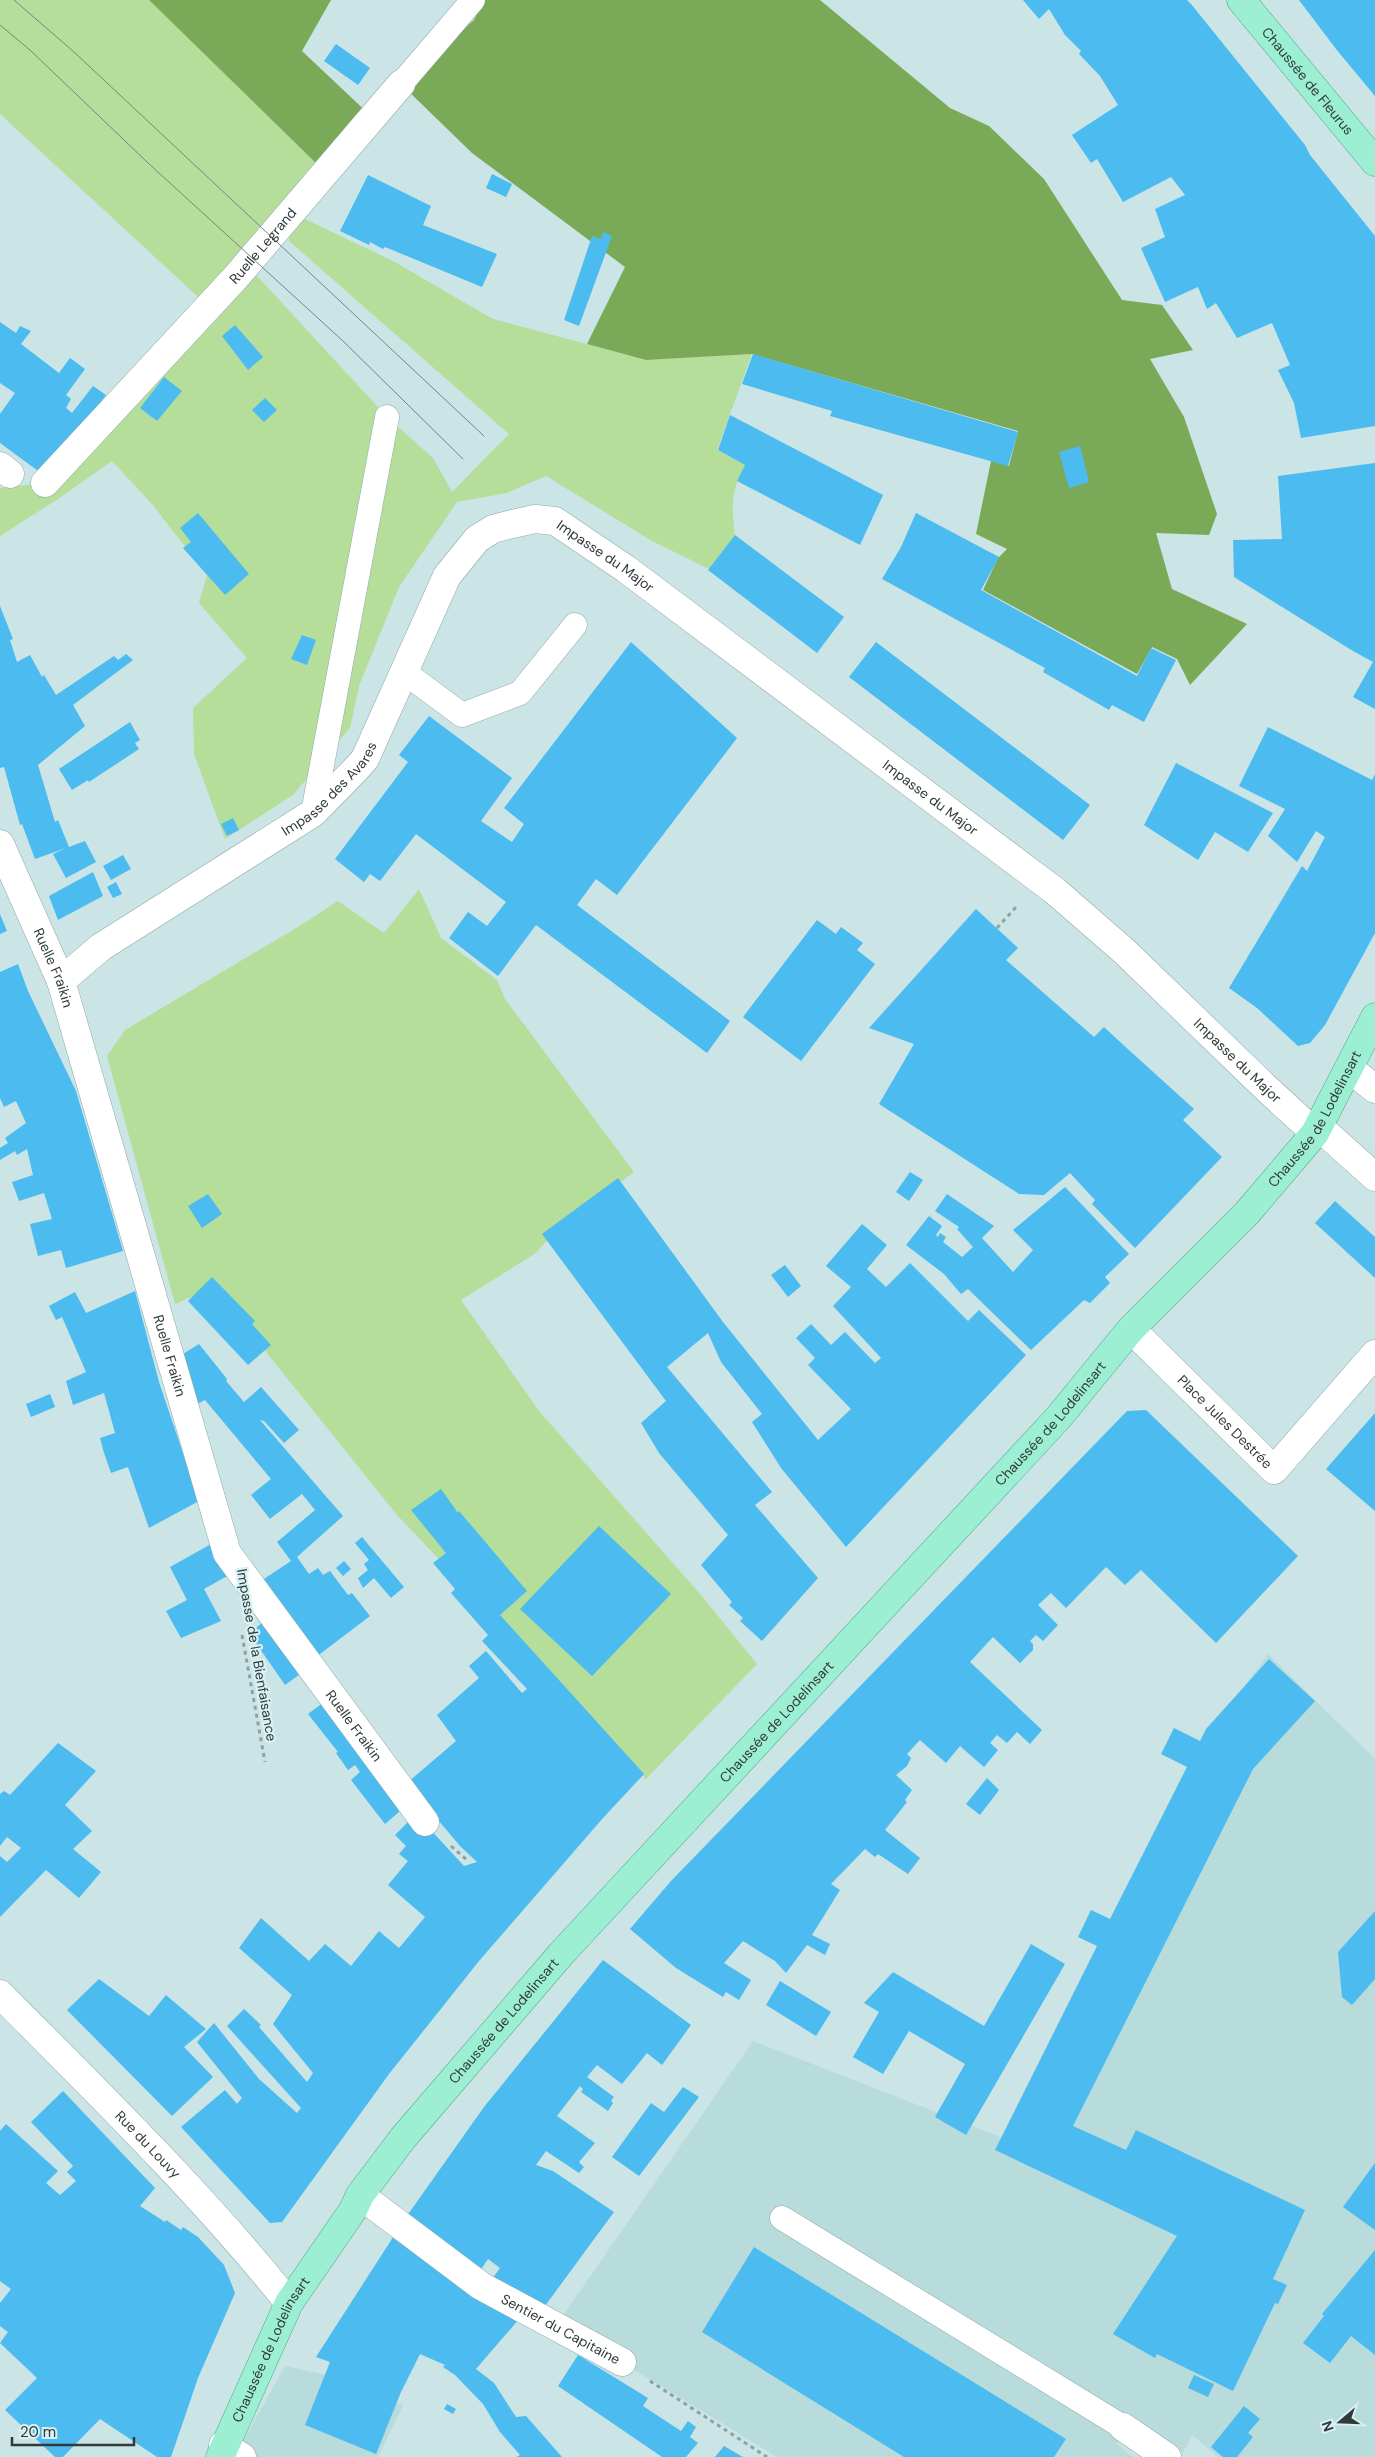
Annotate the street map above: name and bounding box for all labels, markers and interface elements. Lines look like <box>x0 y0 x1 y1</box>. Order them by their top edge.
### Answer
street label: Chaussée de Fleurus <box>1258 23 1358 139</box>
street label: Ruelle Legrand <box>225 204 300 288</box>
street label: Impasse du Major <box>553 516 658 596</box>
street label: Impasse des Avares <box>278 739 381 840</box>
street label: Impasse du Major <box>879 756 982 839</box>
street label: Ruelle Fraikin <box>30 925 77 1010</box>
street label: Impasse du Major <box>1190 1014 1285 1107</box>
street label: Chaussée de Lodelinsart <box>1264 1047 1365 1191</box>
street label: Ruelle Fraikin <box>149 1313 190 1399</box>
street label: Chaussée de Lodelinsart <box>991 1357 1110 1489</box>
street label: Place Jules Destrée <box>1174 1371 1276 1472</box>
street label: Impasse de la Bienfaisance <box>233 1567 281 1743</box>
street label: Chaussée de Lodelinsart <box>715 1657 837 1786</box>
street label: Ruelle Fraikin <box>322 1686 386 1765</box>
street label: Chaussée de Lodelinsart <box>445 1954 563 2087</box>
street label: Rue du Louvy <box>111 2107 185 2182</box>
street label: Chaussée de Lodelinsart <box>228 2273 314 2425</box>
street label: Sentier du Capitaine <box>498 2290 623 2368</box>
north arrow <box>1315 2397 1365 2447</box>
scale bar <box>12 2414 135 2446</box>
text: N <box>1318 2418 1338 2434</box>
text: 20 m <box>20 2422 56 2442</box>

